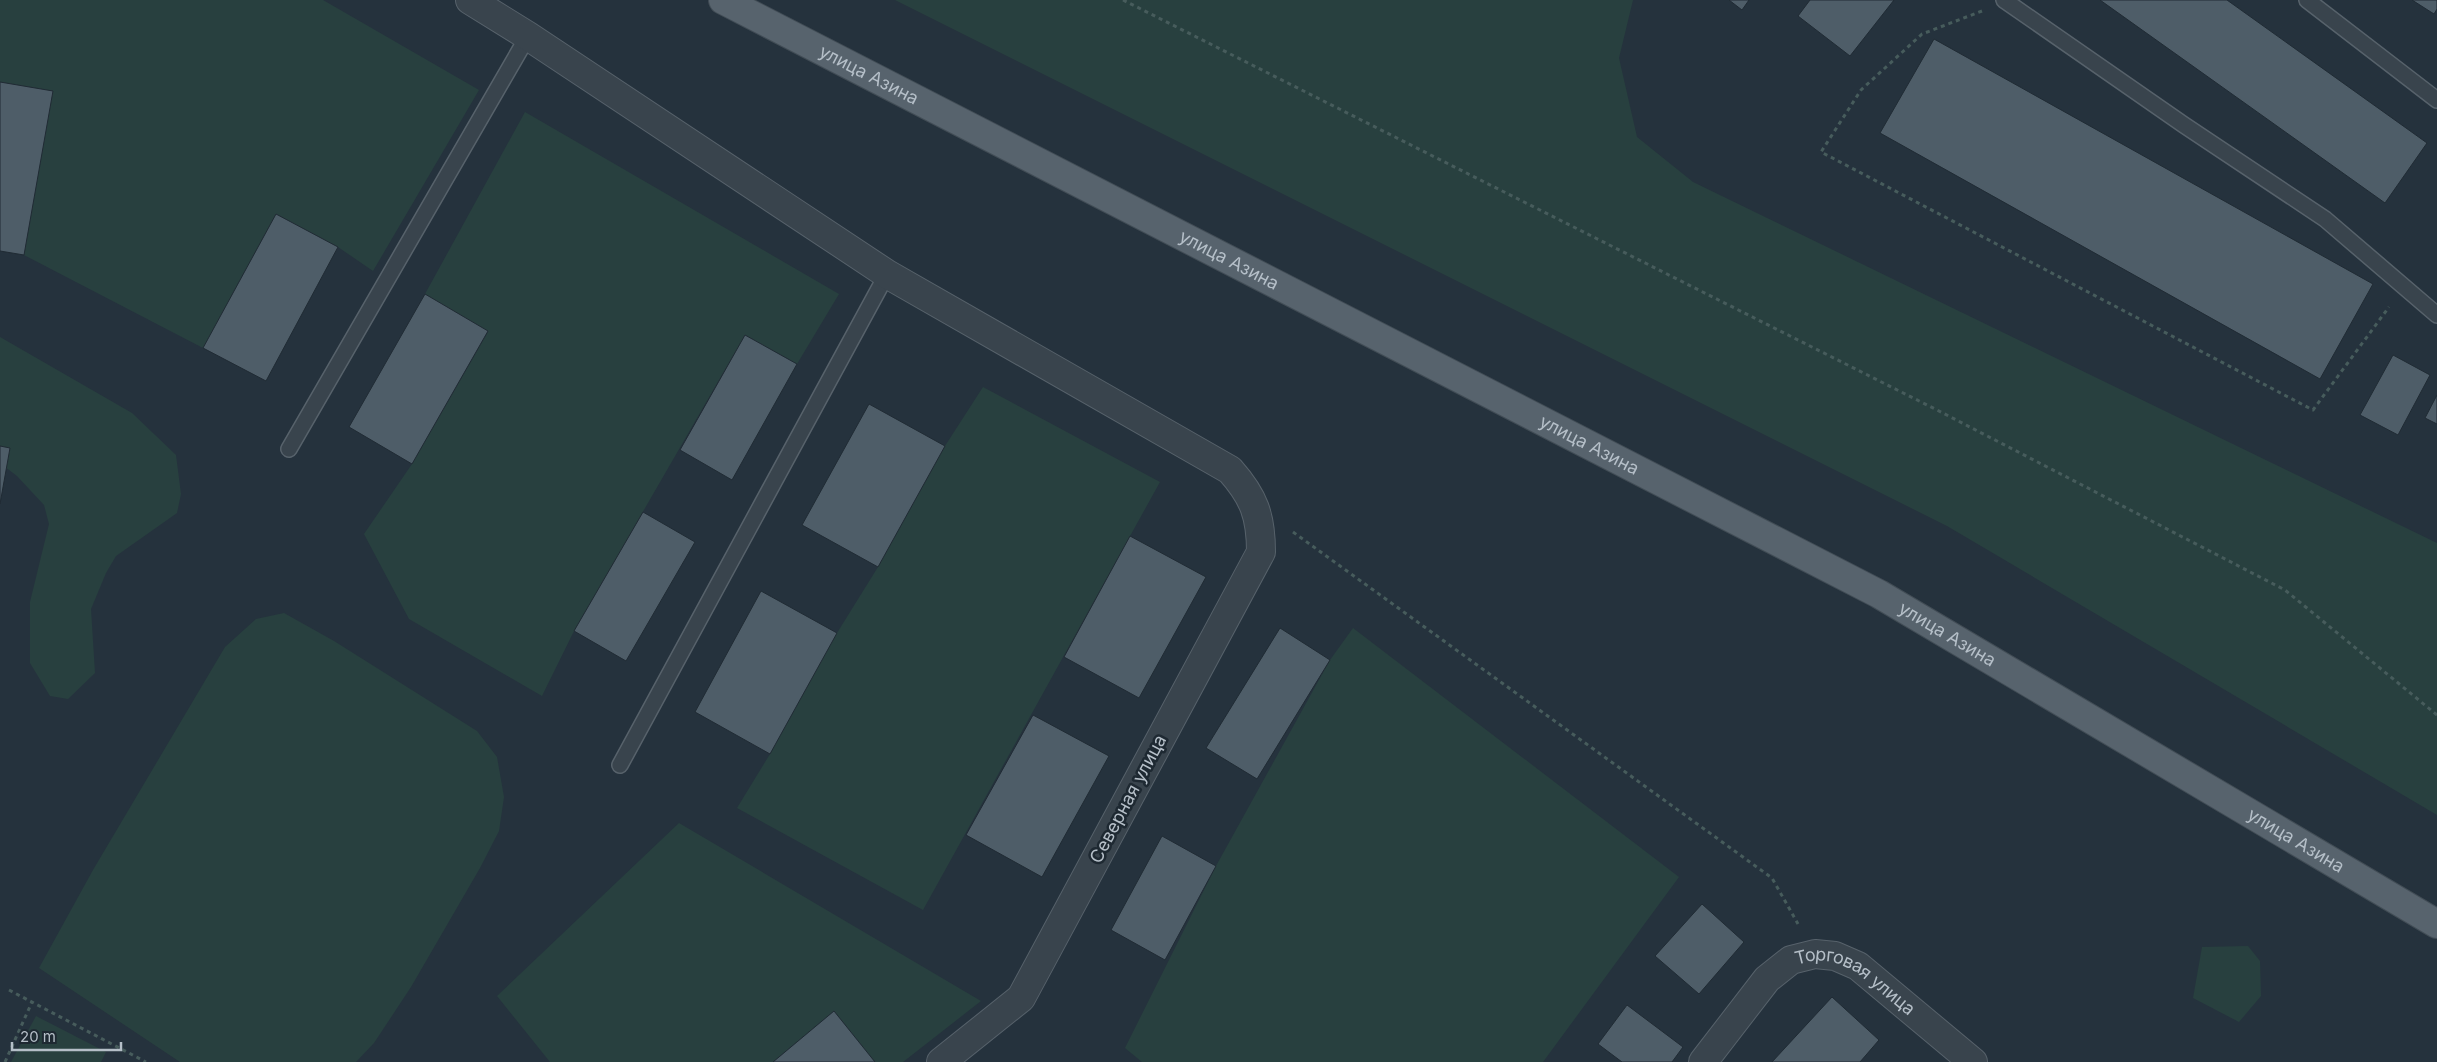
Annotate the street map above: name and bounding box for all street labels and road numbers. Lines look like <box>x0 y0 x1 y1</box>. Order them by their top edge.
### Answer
street label: улица Азина <box>816 40 922 109</box>
street label: улица Азина <box>1176 225 1283 294</box>
street label: улица Азина <box>1536 410 1643 479</box>
street label: улица Азина <box>1895 597 2000 671</box>
street label: Северная улица <box>1085 731 1170 867</box>
street label: улица Азина <box>2244 803 2348 877</box>
street label: Торговая улица <box>1792 943 1920 1019</box>

